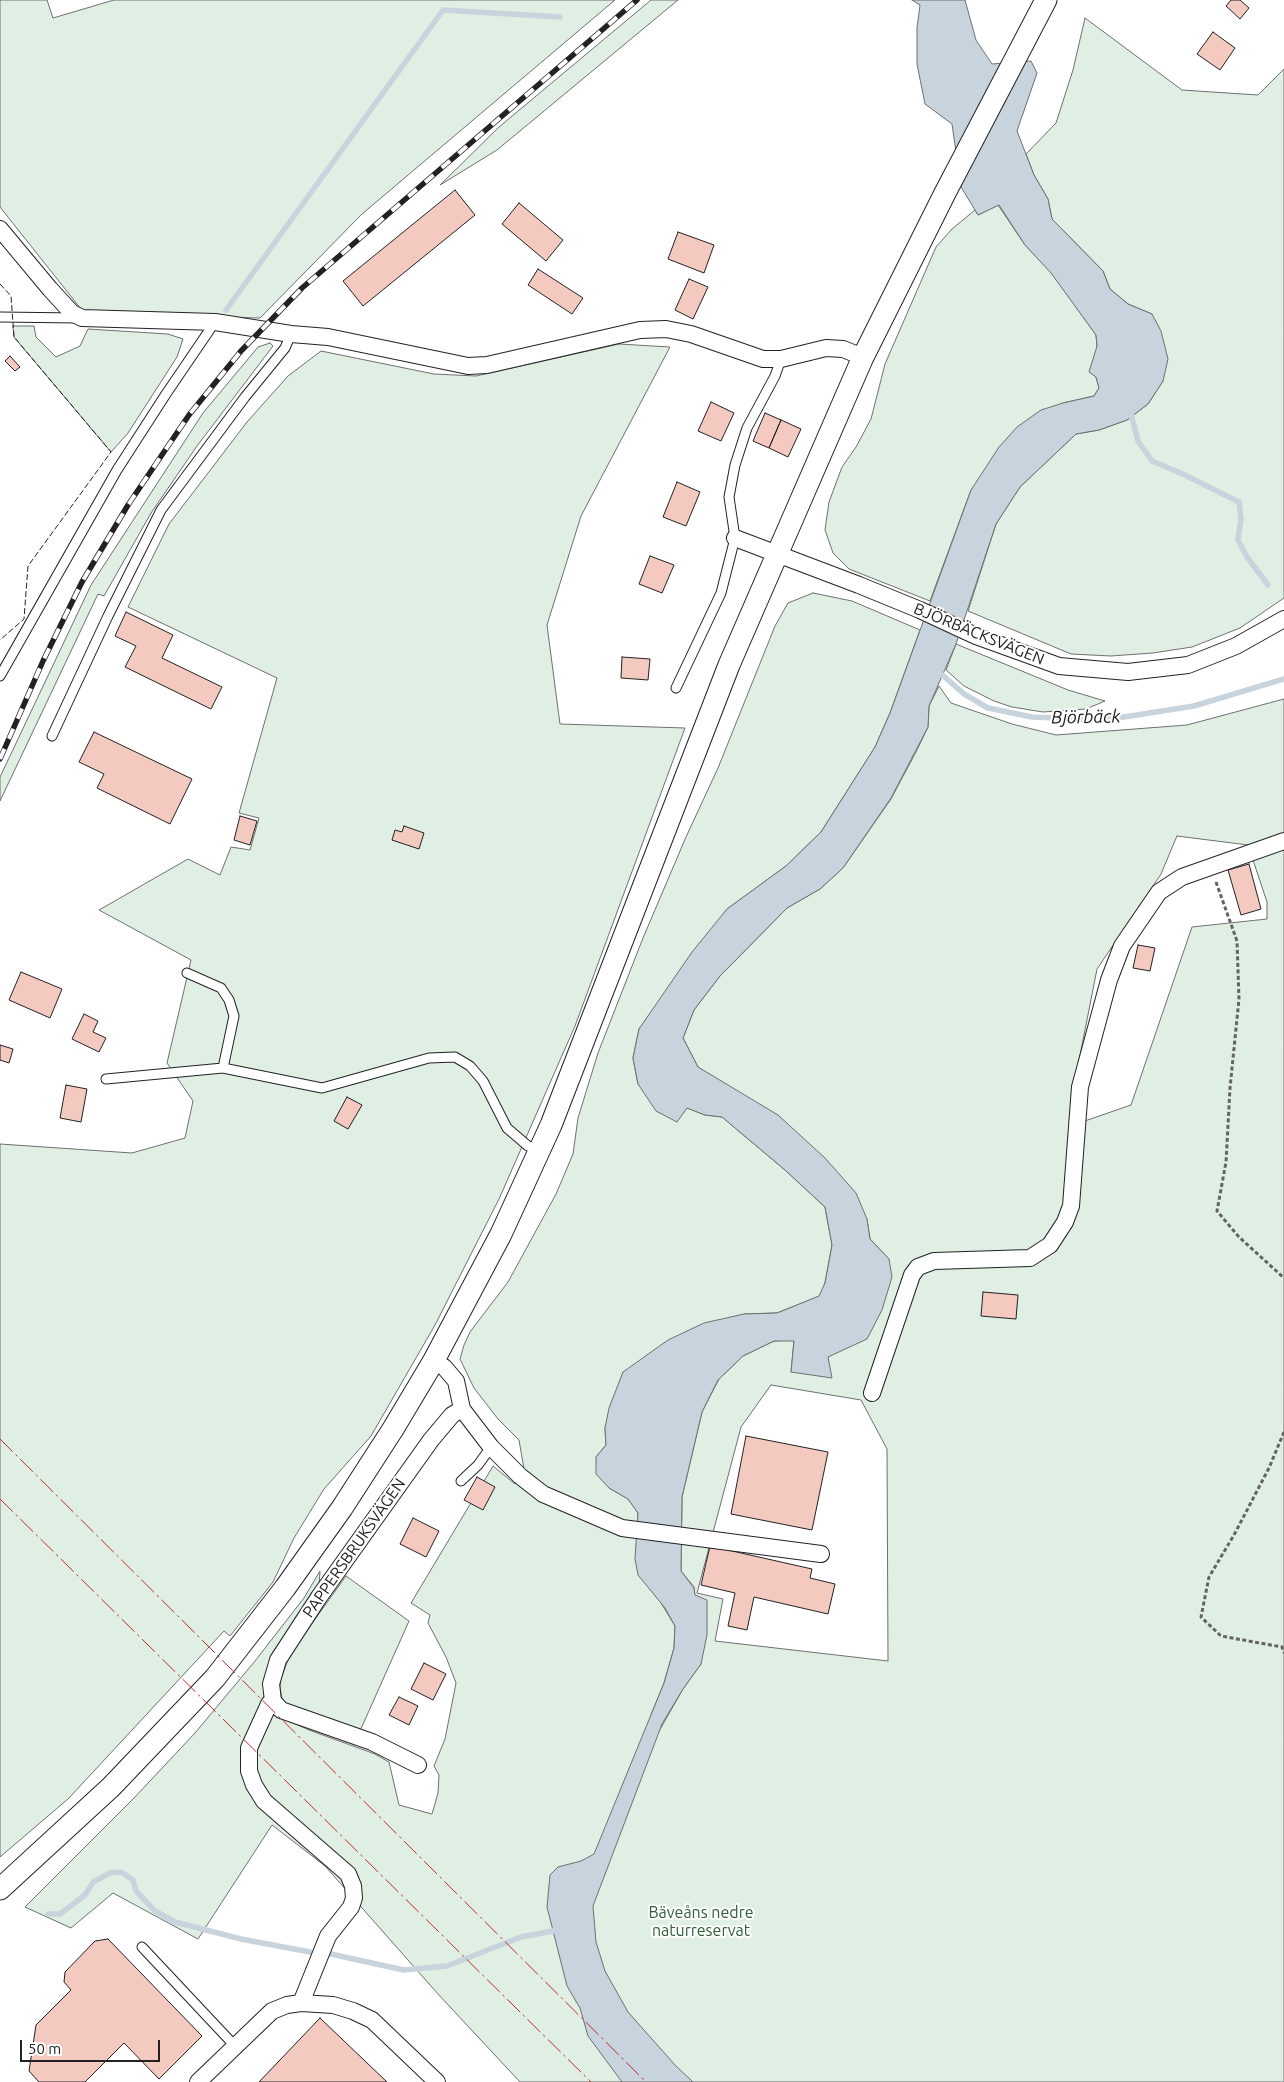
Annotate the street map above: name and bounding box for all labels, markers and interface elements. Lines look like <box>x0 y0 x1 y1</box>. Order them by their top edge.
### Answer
street label: BJÖRBÄCKSVÄGEN <box>911 599 1047 669</box>
water label: Björbäck <box>1051 706 1121 728</box>
street label: PAPPERSBRUKSVÄGEN <box>299 1475 409 1621</box>
park label: Bäveåns nedre naturreservat <box>648 1903 754 1941</box>
scale bar <box>22 2030 162 2062</box>
text: 50 m <box>28 2040 61 2057</box>

